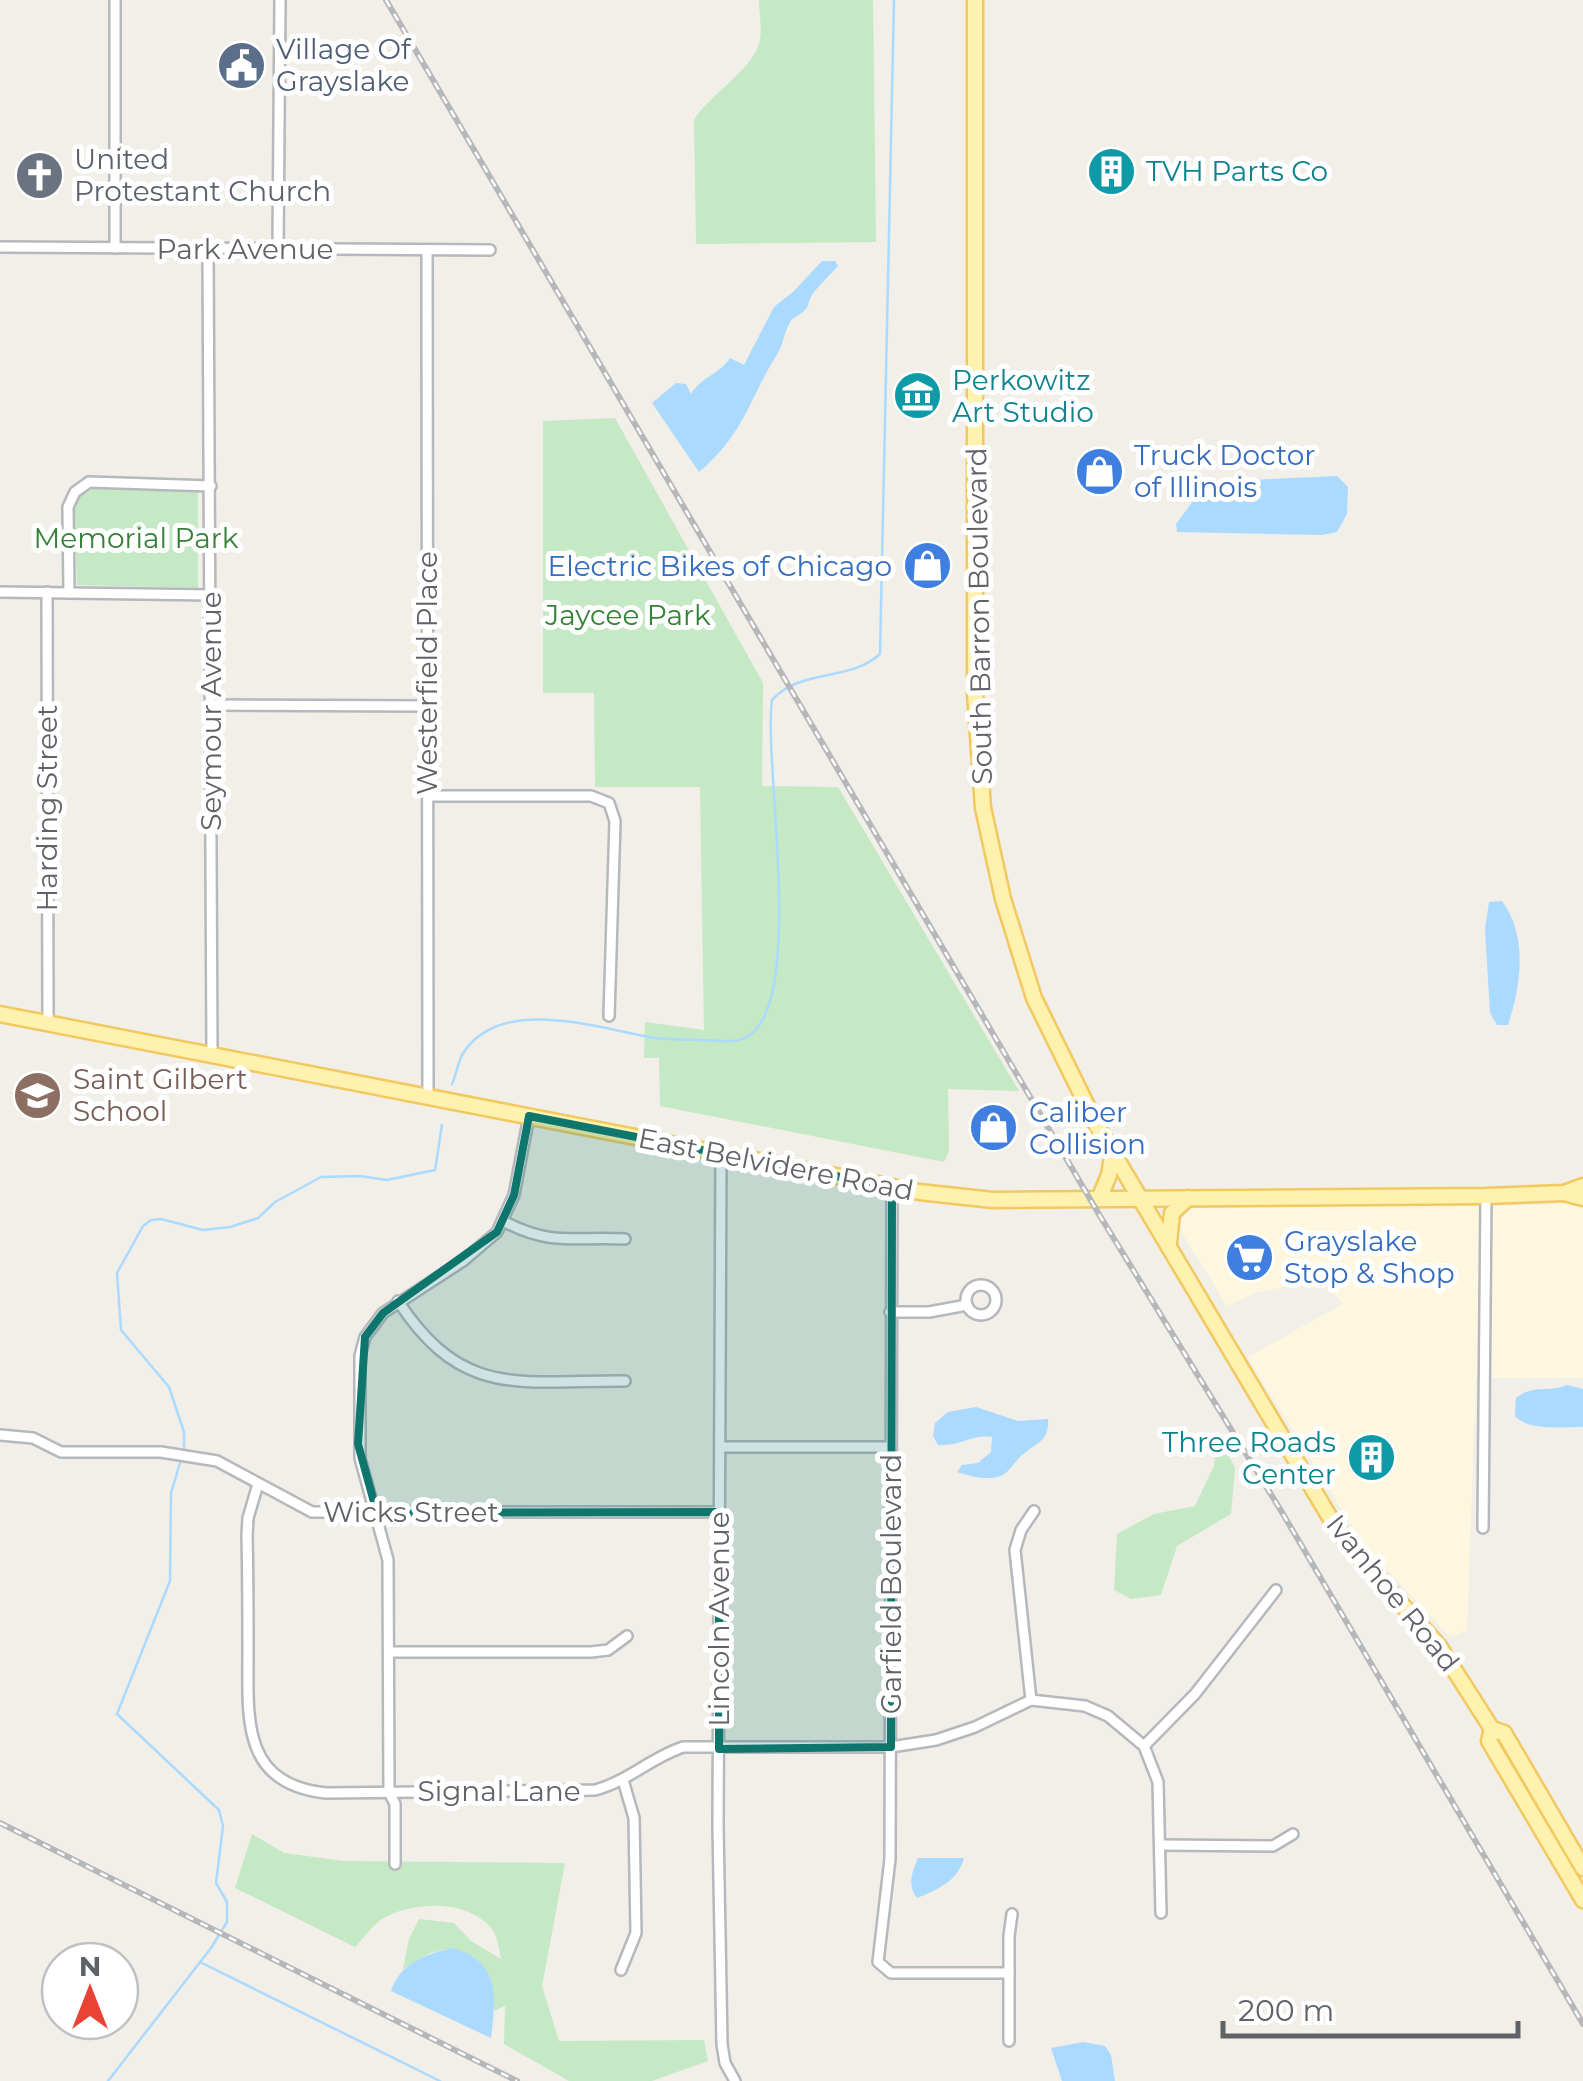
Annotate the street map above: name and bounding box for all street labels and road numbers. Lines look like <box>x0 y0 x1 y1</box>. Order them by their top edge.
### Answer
street label: Park Avenue <box>157 232 333 266</box>
street label: South Barron Boulevard <box>959 447 999 785</box>
street label: Westerfield Place <box>410 551 444 795</box>
street label: Seymour Avenue <box>194 591 228 831</box>
street label: Harding Street <box>30 705 64 911</box>
street label: East Belvidere Road <box>635 1121 917 1207</box>
street label: Garfield Boulevard <box>874 1454 908 1714</box>
street label: Wicks Street <box>323 1495 499 1529</box>
street label: Ivanhoe Road <box>1319 1508 1467 1678</box>
street label: Lincoln Avenue <box>702 1511 736 1727</box>
street label: Signal Lane <box>417 1774 581 1808</box>

